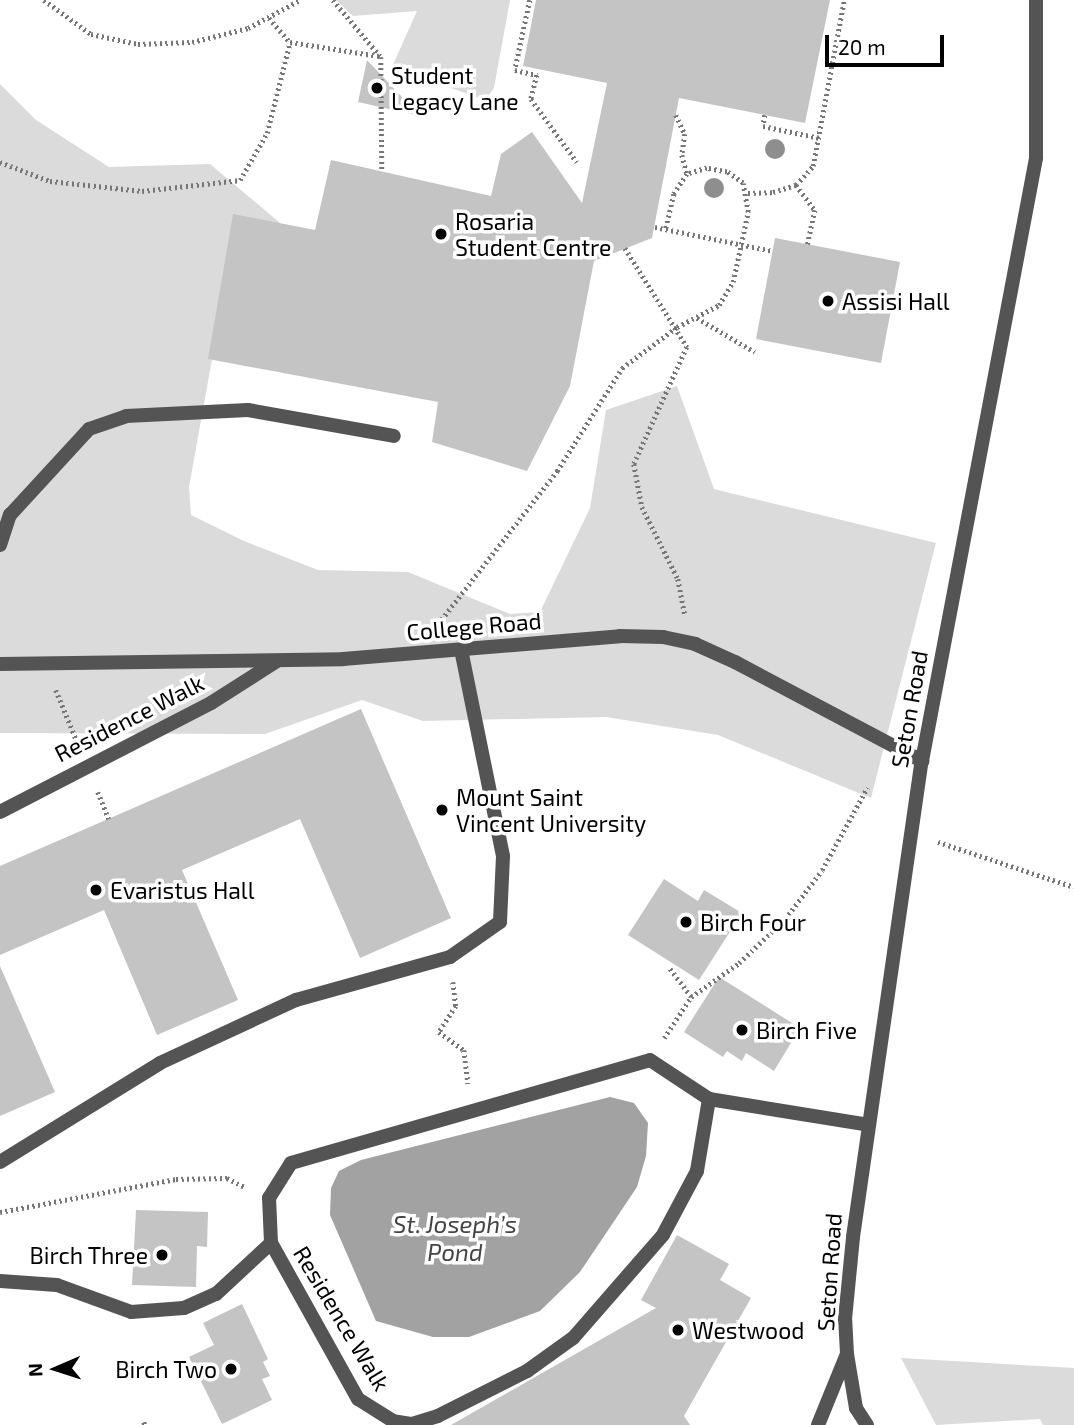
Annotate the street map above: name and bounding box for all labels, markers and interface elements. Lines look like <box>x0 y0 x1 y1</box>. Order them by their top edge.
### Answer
scale bar <box>829 21 948 65</box>
text: 20 m <box>838 34 886 59</box>
place label: Student Legacy Lane <box>391 61 519 115</box>
marker: Student Legacy Lane <box>369 80 385 96</box>
place label: Rosaria Student Centre <box>455 207 611 261</box>
marker: Rosaria Student Centre <box>433 226 449 242</box>
place label: Assisi Hall <box>842 287 950 315</box>
marker: Assisi Hall <box>820 293 836 309</box>
street label: College Road <box>405 606 543 646</box>
street label: Seton Road <box>885 648 933 770</box>
street label: Residence Walk <box>50 668 208 768</box>
place label: Mount Saint Vincent University <box>456 783 646 837</box>
marker: Mount Saint Vincent University <box>434 802 450 818</box>
place label: Evaristus Hall <box>110 876 255 904</box>
marker: Evaristus Hall <box>88 882 104 898</box>
place label: Birch Four <box>700 908 806 936</box>
marker: Birch Four <box>678 914 694 930</box>
place label: Birch Five <box>756 1016 857 1044</box>
marker: Birch Five <box>734 1022 750 1038</box>
water label: St. Joseph’s Pond <box>393 1210 517 1266</box>
street label: Seton Road <box>811 1212 847 1332</box>
place label: Birch Three <box>29 1241 148 1269</box>
street label: Residence Walk <box>288 1241 396 1395</box>
marker: Birch Three <box>154 1247 170 1263</box>
place label: Westwood <box>692 1316 804 1344</box>
marker: Westwood <box>670 1322 686 1338</box>
north arrow <box>21 1334 91 1404</box>
place label: Birch Two <box>115 1355 217 1383</box>
marker: Birch Two <box>223 1361 239 1377</box>
text: N <box>23 1363 46 1378</box>

